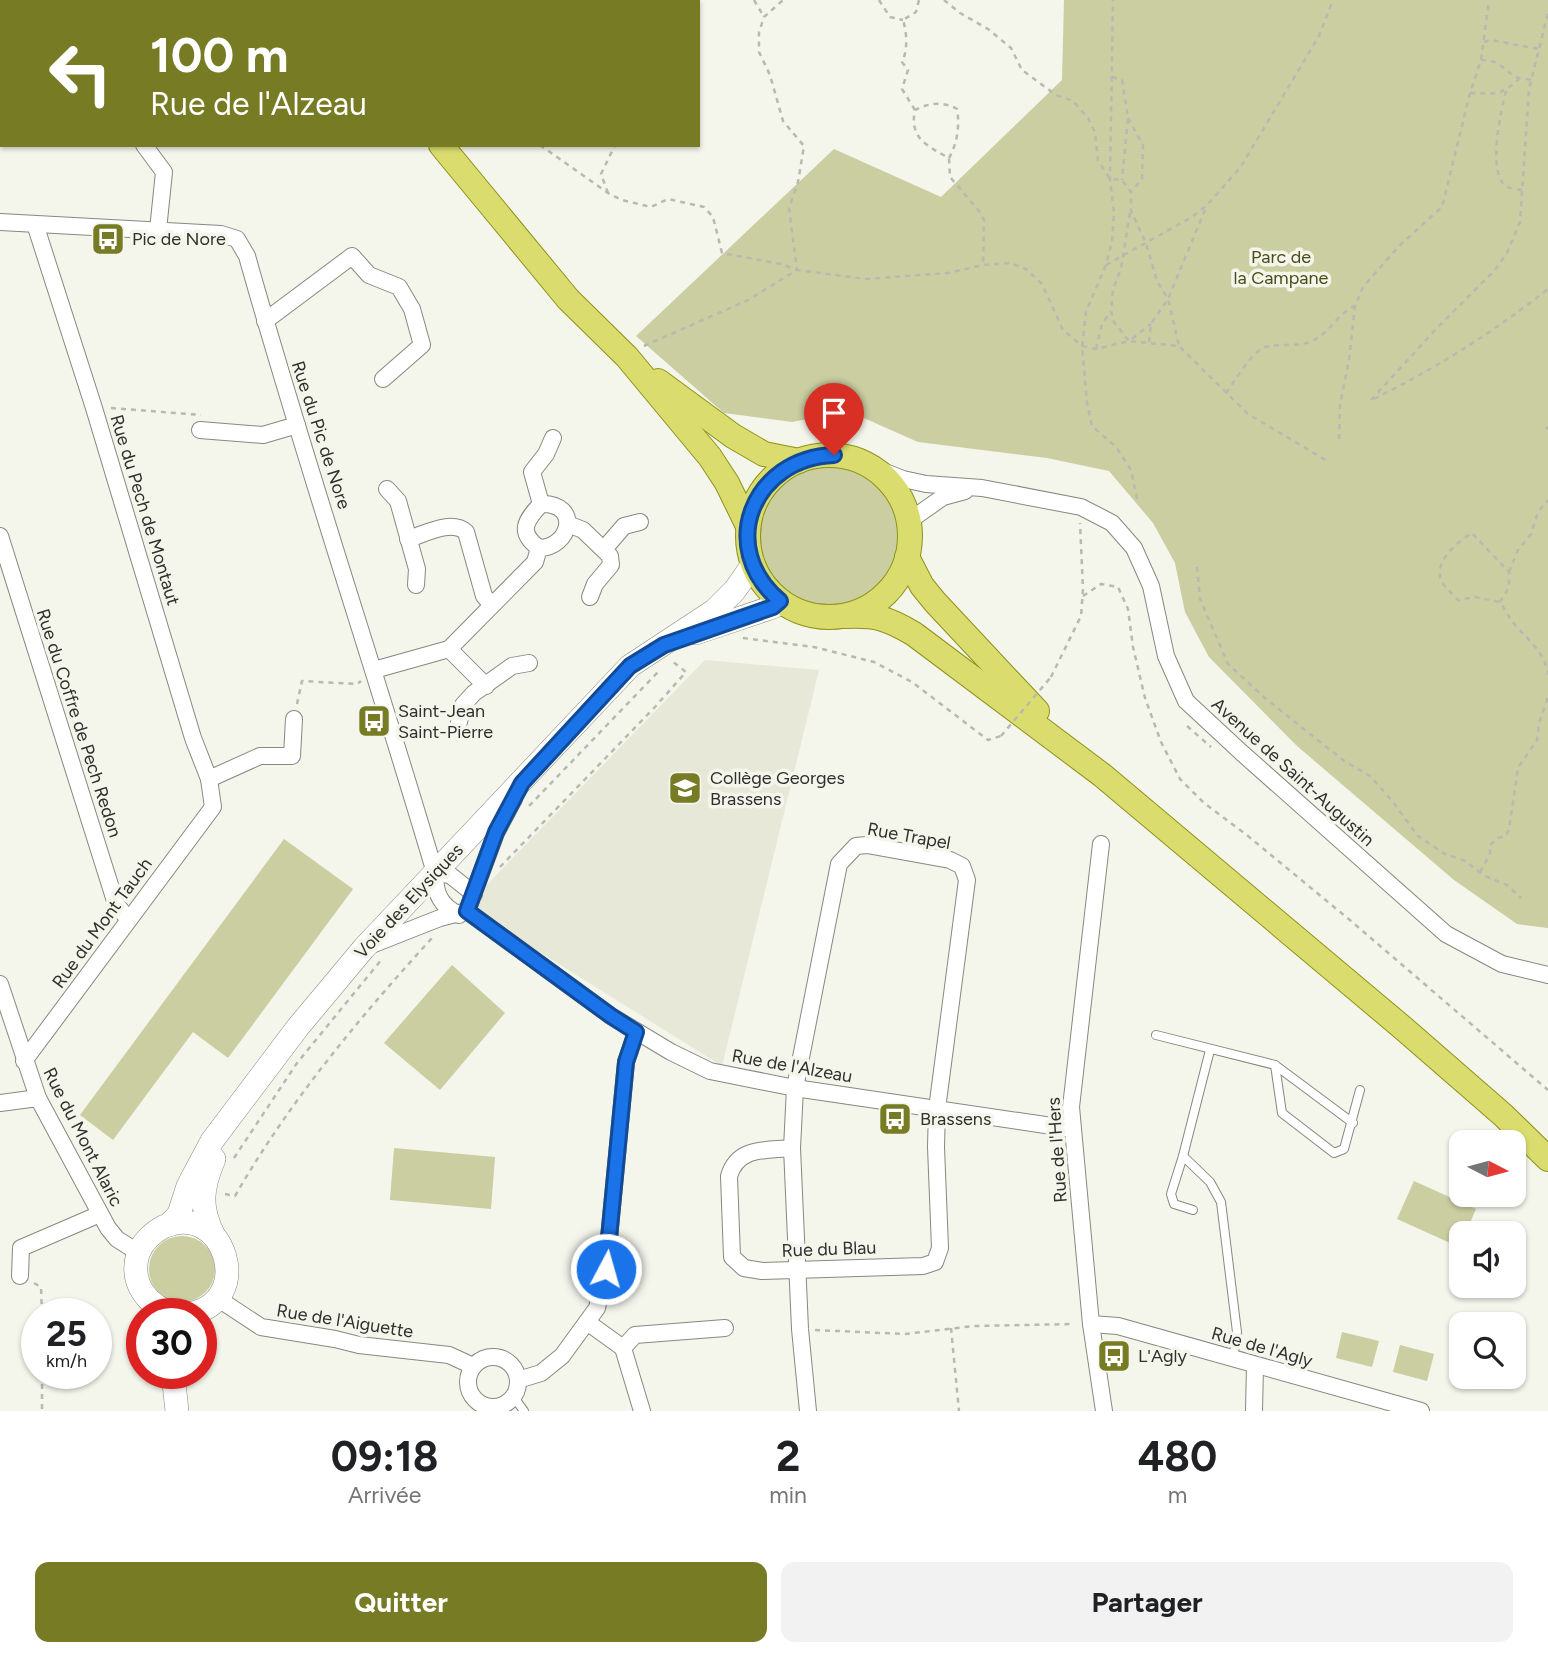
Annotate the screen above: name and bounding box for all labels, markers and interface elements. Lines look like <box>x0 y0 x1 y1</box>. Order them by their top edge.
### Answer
text: 100 m <box>150 25 289 84</box>
icon: left <box>35 28 126 119</box>
text: Rue de l'Alzeau <box>150 85 367 123</box>
bus stop icon: Pic de Nore <box>89 220 127 258</box>
place label: Pic de Nore <box>132 228 226 250</box>
park label: Parc de la Campane <box>1234 246 1329 289</box>
street label: Rue du Pic de Nore <box>287 358 355 512</box>
pin <box>804 383 864 455</box>
icon: arrive <box>815 394 853 432</box>
street label: Rue du Pech de Montaut <box>105 412 185 608</box>
street label: Rue du Coffre de Pech Redon <box>32 606 126 840</box>
street label: Avenue de Saint-Augustin <box>1207 693 1379 851</box>
place label: Saint-Jean Saint-Pierre <box>398 700 493 743</box>
bus stop icon: Saint-Jean Saint-Pierre <box>355 702 393 740</box>
place label: Collège Georges Brassens <box>710 767 845 810</box>
school or university icon: Collège Georges Brassens <box>666 769 704 807</box>
street label: Rue Trapel <box>866 818 952 854</box>
street label: Voie des Elysiques <box>350 839 468 963</box>
street label: Rue du Mont Tauch <box>47 854 157 992</box>
street label: Rue de l'Alzeau <box>730 1045 854 1087</box>
street label: Rue du Mont Alaric <box>38 1064 128 1210</box>
street label: Rue de l'Hers <box>1042 1096 1072 1204</box>
bus stop icon: Brassens <box>876 1100 914 1138</box>
place label: Brassens <box>920 1108 991 1130</box>
north arrow <box>1449 1130 1526 1208</box>
map controls <box>1449 1130 1526 1389</box>
button: sound <box>1449 1221 1526 1298</box>
position arrow <box>569 1232 643 1306</box>
street label: Rue du Blau <box>781 1236 877 1262</box>
speed limit sign: 30 <box>126 1298 217 1389</box>
street label: Rue de l'Aiguette <box>275 1299 415 1343</box>
button: search <box>1449 1312 1526 1389</box>
text: 25 <box>46 1313 87 1355</box>
street label: Rue de l'Agly <box>1209 1322 1316 1372</box>
bus stop icon: L'Agly <box>1095 1337 1133 1375</box>
place label: L'Agly <box>1138 1345 1188 1367</box>
text: km/h <box>46 1350 87 1372</box>
text: 09:18 <box>331 1431 438 1482</box>
text: 2 <box>776 1431 800 1482</box>
text: 480 <box>1138 1431 1217 1482</box>
text: Arrivée <box>348 1481 421 1509</box>
text: min <box>769 1481 807 1509</box>
text: m <box>1168 1481 1187 1509</box>
button: Quitter <box>35 1562 767 1642</box>
button: Partager <box>781 1562 1513 1642</box>

